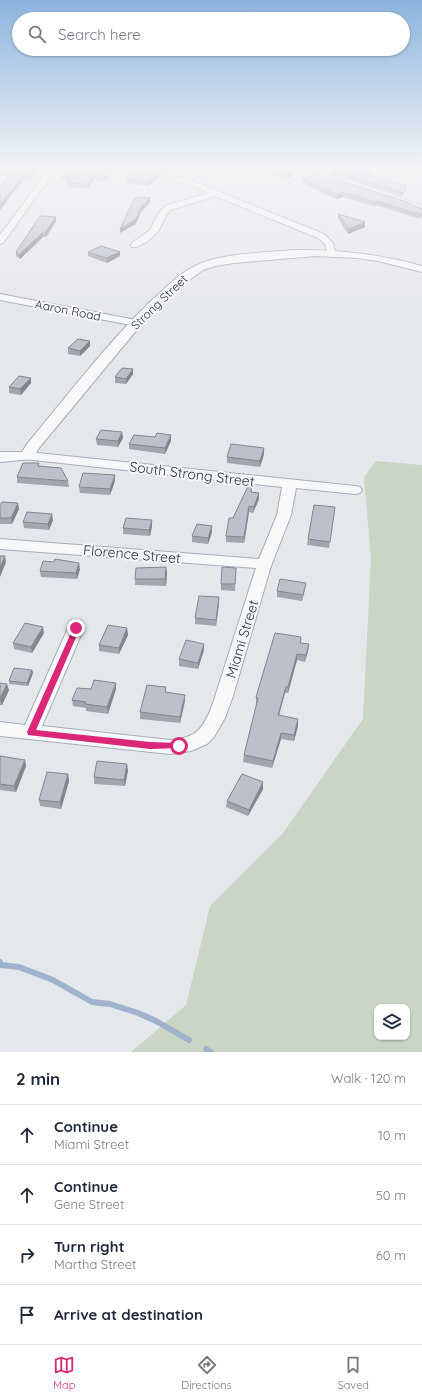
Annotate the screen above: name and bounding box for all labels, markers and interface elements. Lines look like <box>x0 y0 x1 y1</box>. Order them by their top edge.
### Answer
search box <box>12 12 410 56</box>
icon: search <box>26 23 48 45</box>
text: Search here <box>58 25 141 44</box>
street label: Strong Street <box>128 271 190 333</box>
street label: Aaron Road <box>34 296 102 324</box>
street label: South Strong Street <box>128 457 256 491</box>
street label: Florence Street <box>83 541 182 567</box>
street label: Miami Street <box>222 597 263 680</box>
route end <box>67 619 85 637</box>
route start <box>170 737 188 755</box>
map controls <box>374 1004 410 1040</box>
button: layers <box>374 1004 410 1040</box>
text: 2 min <box>16 1068 60 1089</box>
text: Walk · 120 m <box>331 1070 406 1086</box>
text: Continue <box>54 1117 118 1136</box>
icon: ahead <box>16 1124 38 1146</box>
text: 10 m <box>378 1127 406 1143</box>
text: Miami Street <box>54 1136 129 1152</box>
text: Continue <box>54 1177 118 1196</box>
icon: ahead <box>16 1184 38 1206</box>
text: 50 m <box>376 1187 406 1203</box>
text: Gene Street <box>54 1196 124 1212</box>
text: Turn right <box>54 1237 125 1256</box>
icon: right <box>16 1244 38 1266</box>
text: 60 m <box>376 1247 406 1263</box>
text: Martha Street <box>54 1256 136 1272</box>
icon: arrive <box>16 1304 38 1326</box>
text: Arrive at destination <box>54 1305 203 1324</box>
tab: Map <box>53 1354 75 1392</box>
tab: Directions <box>181 1354 232 1392</box>
tab: Saved <box>338 1354 369 1392</box>

